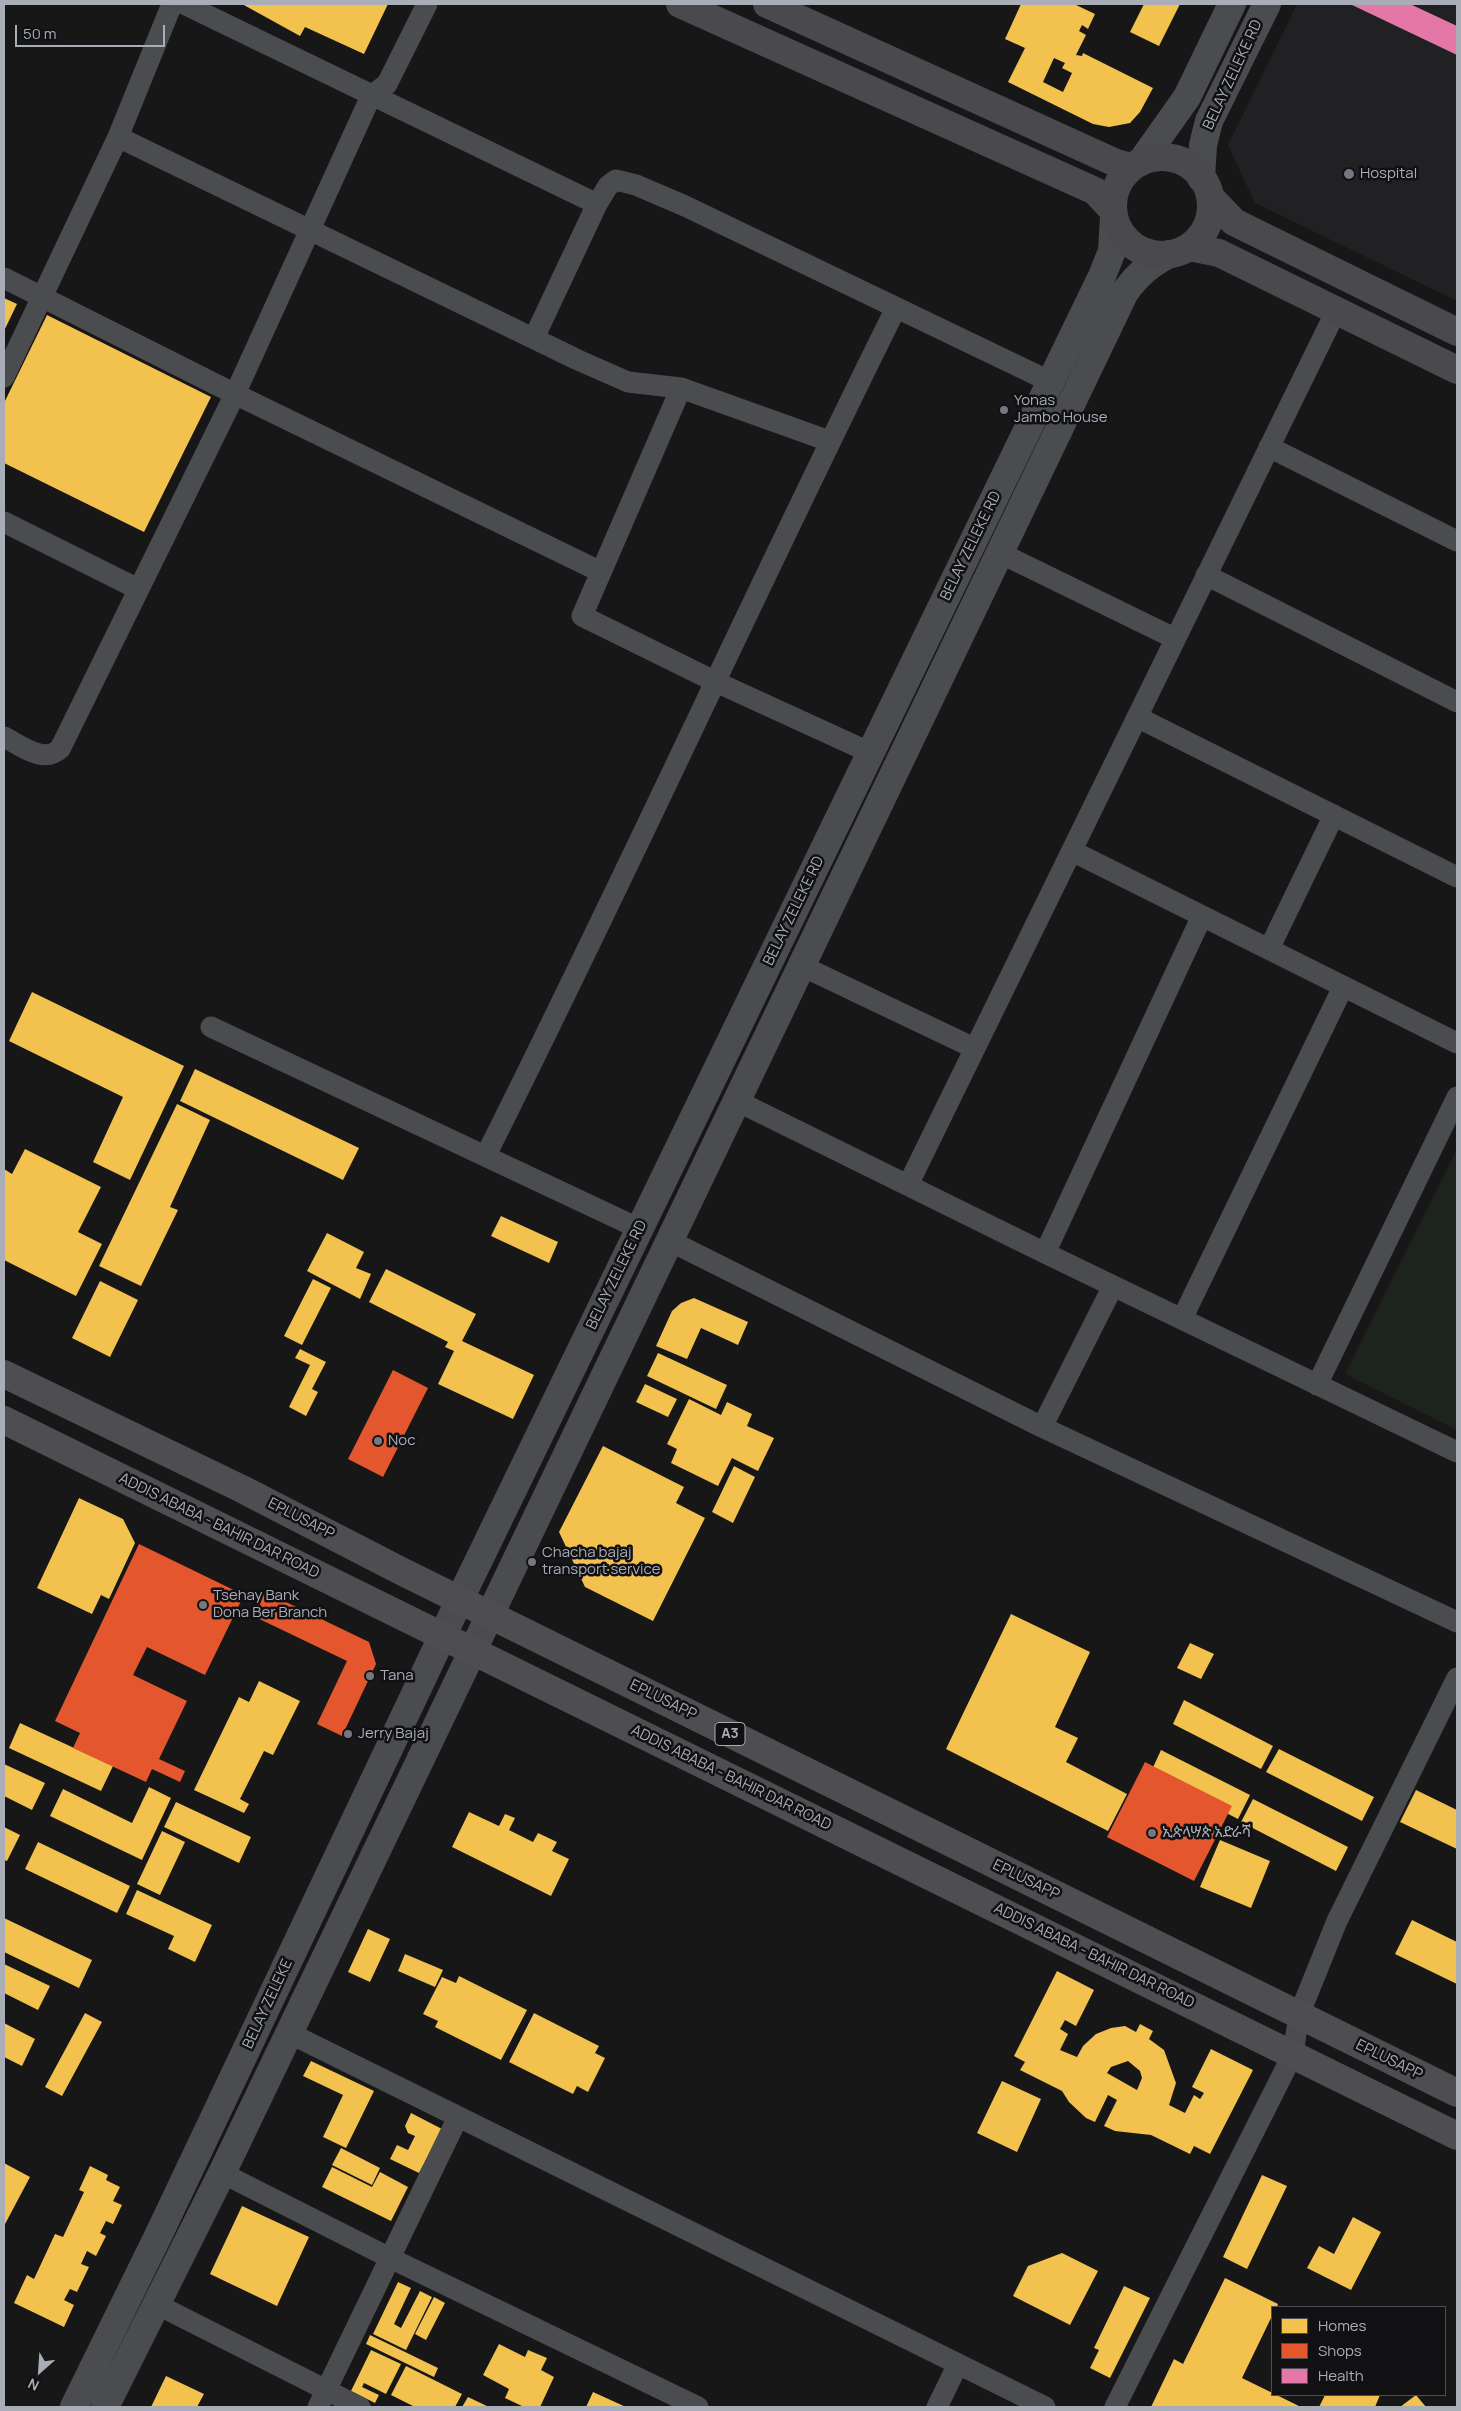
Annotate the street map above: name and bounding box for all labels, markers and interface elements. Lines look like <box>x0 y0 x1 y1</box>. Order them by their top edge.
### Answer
scale bar <box>18 15 168 47</box>
street label: BELAY ZELEKE RD <box>1200 17 1266 133</box>
text: 50 m <box>23 23 57 44</box>
place label: Hospital <box>1360 165 1417 183</box>
marker: Hospital <box>1342 167 1356 181</box>
place label: Yonas Jambo House <box>1014 392 1107 427</box>
marker: Yonas Jambo House <box>998 404 1010 416</box>
street label: BELAY ZELEKE RD <box>937 488 1005 604</box>
street label: BELAY ZELEKE RD <box>760 853 828 969</box>
street label: BELAY ZELEKE RD <box>583 1217 651 1333</box>
place label: Noc <box>388 1432 415 1450</box>
marker: Noc <box>372 1435 384 1447</box>
street label: ADDIS ABABA - BAHIR DAR ROAD <box>116 1470 322 1582</box>
street label: EPLUSAPP <box>265 1495 337 1543</box>
place label: Chacha bajaj transport service <box>542 1544 660 1579</box>
marker: Chacha bajaj transport service <box>526 1556 538 1568</box>
place label: Tsehay Bank Dona Ber Branch <box>213 1587 327 1622</box>
marker: Tsehay Bank Dona Ber Branch <box>197 1599 209 1611</box>
place label: Tana <box>380 1667 413 1685</box>
marker: Tana <box>364 1670 376 1682</box>
street label: EPLUSAPP <box>627 1676 699 1724</box>
street label: ADDIS ABABA - BAHIR DAR ROAD <box>628 1722 834 1834</box>
road number: A3 <box>715 1722 745 1746</box>
place label: Jerry Bajaj <box>358 1725 429 1743</box>
marker: Jerry Bajaj <box>342 1728 354 1740</box>
place label: ኢጵላሣጵ አድራሻ <box>1162 1824 1251 1842</box>
marker: ኢጵላሣጵ አድራሻ <box>1146 1827 1158 1839</box>
street label: EPLUSAPP <box>990 1856 1062 1904</box>
street label: ADDIS ABABA - BAHIR DAR ROAD <box>991 1900 1197 2012</box>
street label: BELAY ZELEKE <box>239 1956 297 2052</box>
street label: EPLUSAPP <box>1353 2036 1425 2084</box>
legend <box>1271 2306 1446 2396</box>
text: Homes <box>1318 2315 1366 2336</box>
text: Shops <box>1318 2340 1362 2361</box>
north arrow <box>15 2346 65 2396</box>
text: Health <box>1318 2365 1364 2386</box>
text: N <box>25 2374 42 2396</box>

